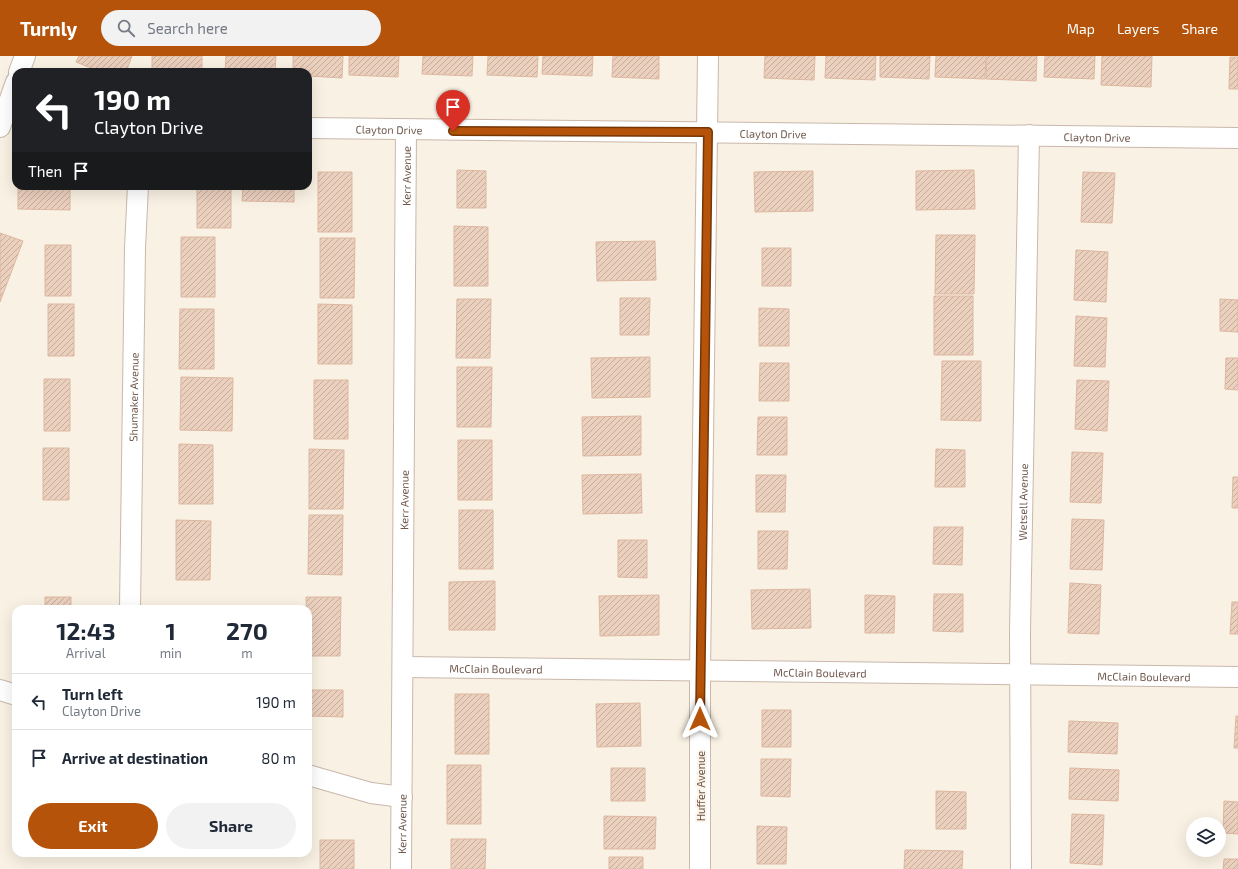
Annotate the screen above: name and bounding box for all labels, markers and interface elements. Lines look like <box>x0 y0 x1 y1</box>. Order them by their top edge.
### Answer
search box <box>101 10 381 46</box>
text: Turnly <box>20 17 77 40</box>
icon: search <box>115 17 137 39</box>
text: Search here <box>147 19 228 37</box>
text: Map <box>1067 20 1095 37</box>
text: Layers <box>1117 20 1159 37</box>
text: Share <box>1181 20 1218 37</box>
text: 190 m <box>94 82 171 116</box>
icon: left <box>28 84 80 136</box>
pin <box>436 90 470 131</box>
icon: arrive <box>442 96 464 118</box>
text: Clayton Drive <box>94 116 203 138</box>
street label: Clayton Drive <box>355 122 423 136</box>
street label: Clayton Drive <box>739 126 807 140</box>
street label: Clayton Drive <box>1063 130 1131 143</box>
street label: Kerr Avenue <box>399 146 412 206</box>
icon: arrive <box>70 160 92 182</box>
text: Then <box>28 162 62 180</box>
street label: Shumaker Avenue <box>126 352 140 442</box>
street label: Wetsell Avenue <box>1015 463 1030 541</box>
street label: Kerr Avenue <box>397 470 410 530</box>
text: 12:43 <box>56 616 116 645</box>
text: 1 <box>166 616 176 645</box>
text: 270 <box>226 616 268 645</box>
text: Arrival <box>66 645 106 661</box>
text: min <box>160 645 182 661</box>
text: m <box>241 645 253 661</box>
street label: McClain Boulevard <box>449 661 543 675</box>
street label: McClain Boulevard <box>773 665 867 679</box>
street label: McClain Boulevard <box>1097 669 1191 683</box>
text: Turn left <box>62 685 123 703</box>
icon: left <box>28 691 50 713</box>
text: 190 m <box>256 693 296 711</box>
position arrow <box>679 698 721 740</box>
text: Clayton Drive <box>62 703 141 719</box>
icon: arrive <box>28 747 50 769</box>
text: Arrive at destination <box>62 749 208 767</box>
text: 80 m <box>261 749 296 767</box>
street label: Huffer Avenue <box>694 751 707 821</box>
street label: Kerr Avenue <box>395 794 408 854</box>
button: Exit <box>28 803 158 849</box>
button: Share <box>166 803 296 849</box>
map controls <box>1186 817 1226 857</box>
button: layers <box>1186 817 1226 857</box>

